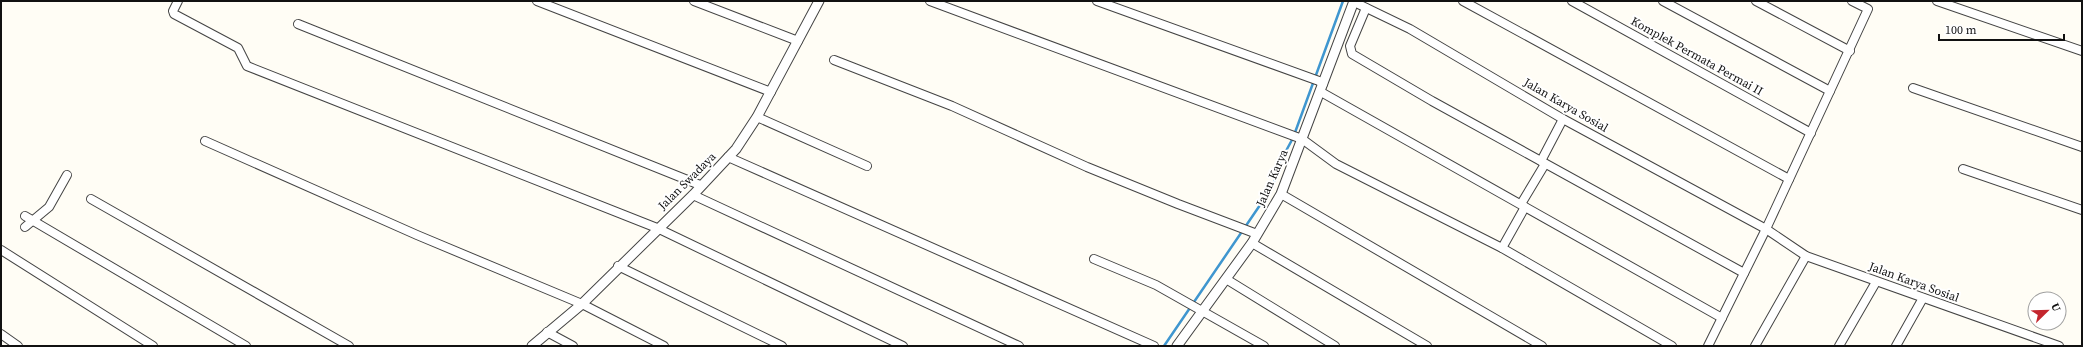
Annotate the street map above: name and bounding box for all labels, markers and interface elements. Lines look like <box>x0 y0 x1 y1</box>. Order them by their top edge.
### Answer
street label: Komplek Permata Permai II <box>1628 13 1766 99</box>
scale bar <box>1939 16 2064 42</box>
text: 100 m <box>1945 22 1977 38</box>
street label: Jalan Karya Sosial <box>1520 74 1612 136</box>
street label: Jalan Karya <box>1252 146 1292 210</box>
street label: Jalan Swadaya <box>654 148 720 214</box>
street label: Jalan Karya Sosial <box>1866 258 1962 306</box>
north arrow <box>2027 291 2067 331</box>
text: U <box>2047 301 2064 314</box>

